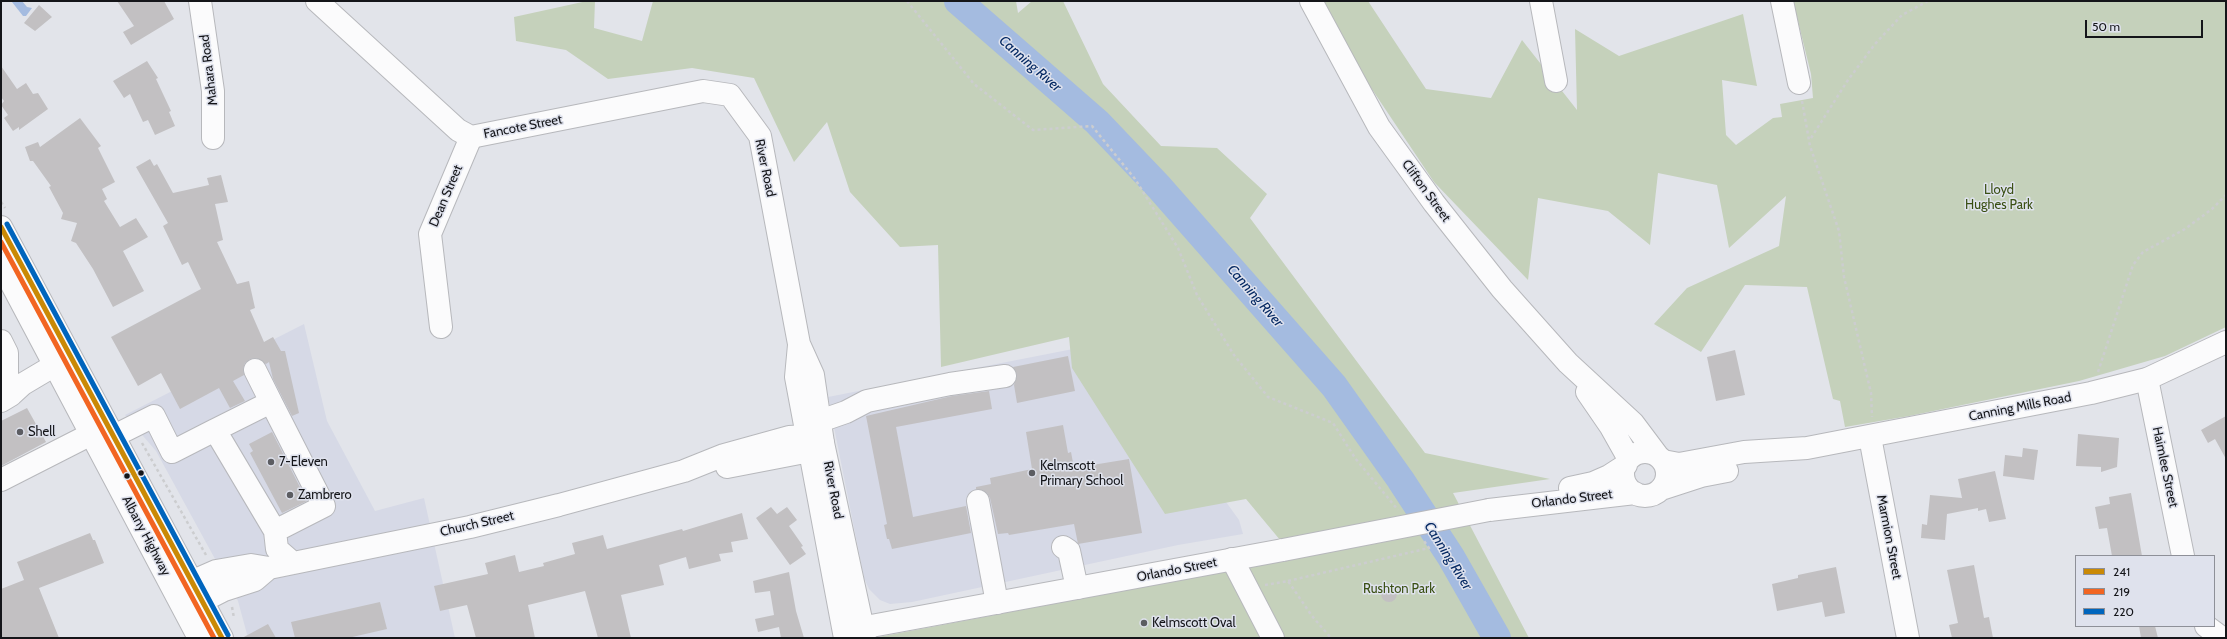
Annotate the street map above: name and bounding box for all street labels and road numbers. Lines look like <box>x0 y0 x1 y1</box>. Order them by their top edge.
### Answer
street label: Mahara Road <box>197 34 221 106</box>
street label: Fancote Street <box>482 112 564 142</box>
street label: River Road <box>751 138 779 198</box>
street label: Clifton Street <box>1398 157 1454 225</box>
street label: Dean Street <box>426 163 466 229</box>
street label: Canning Mills Road <box>1967 389 2073 425</box>
street label: Haimlee Street <box>2149 425 2181 509</box>
street label: River Road <box>820 460 846 520</box>
street label: Orlando Street <box>1531 486 1613 512</box>
street label: Albany Highway <box>118 493 174 579</box>
street label: Marmion Street <box>1873 493 1905 581</box>
street label: Church Street <box>439 508 515 540</box>
street label: Orlando Street <box>1136 555 1218 585</box>

